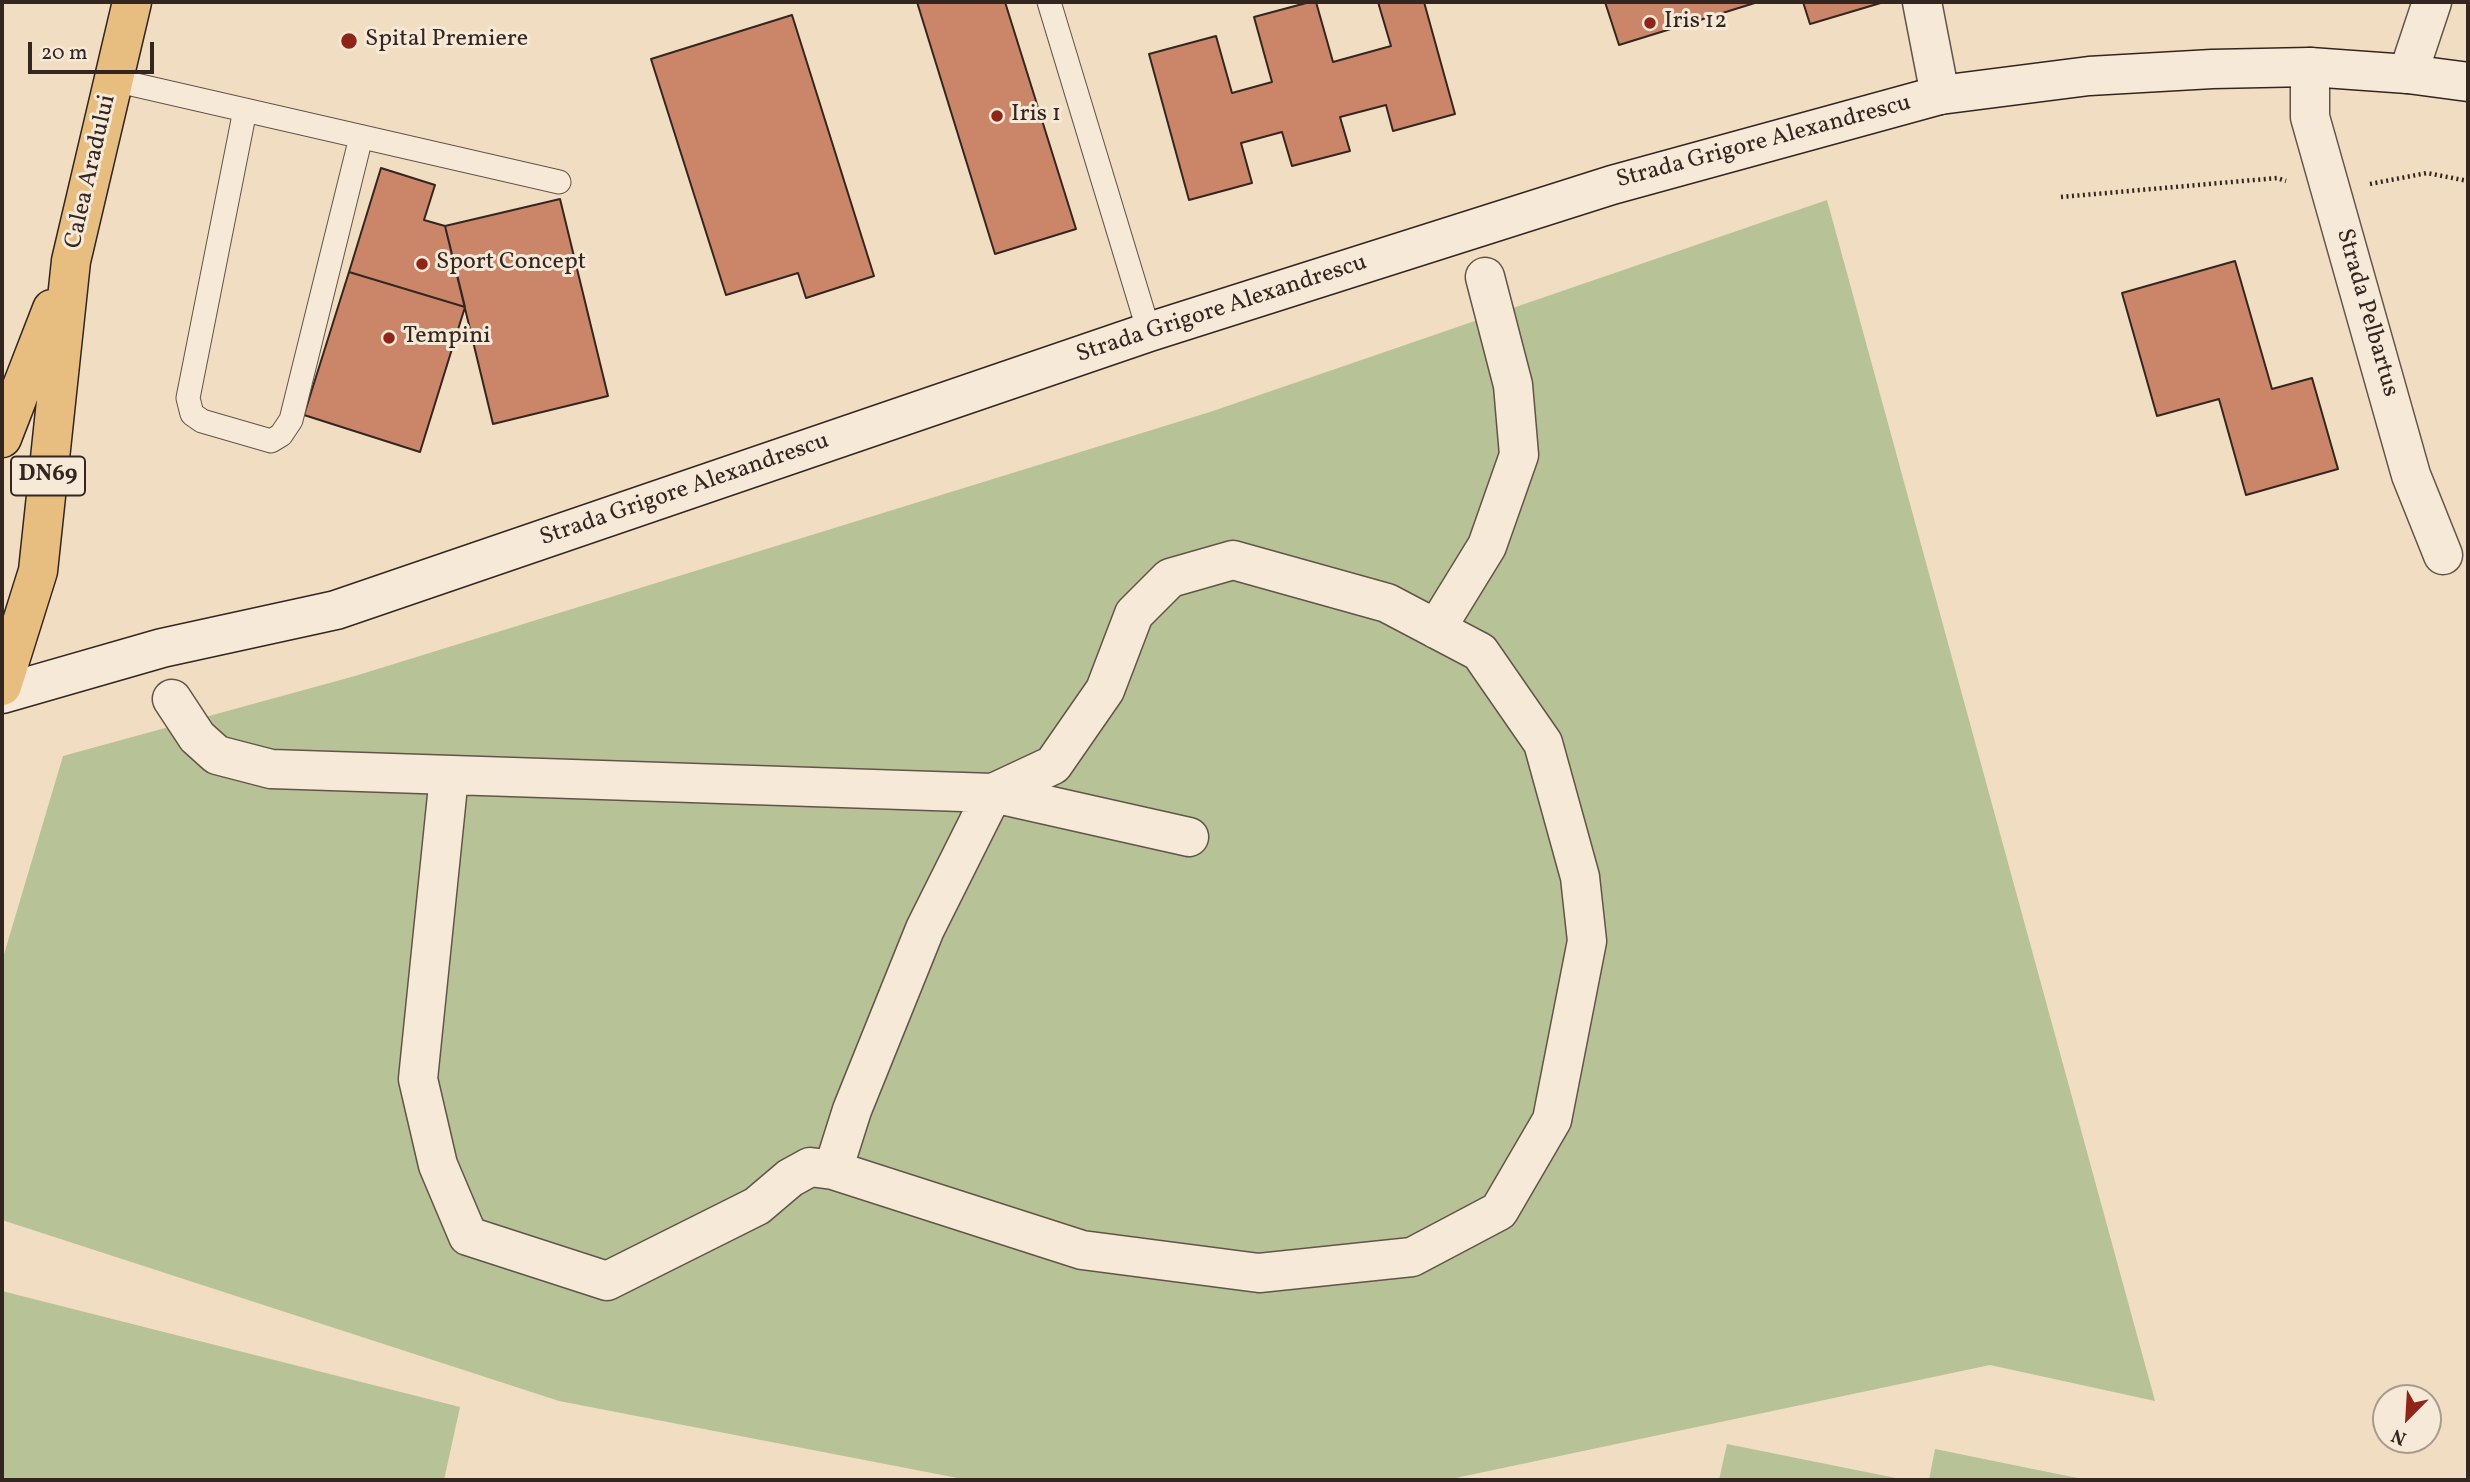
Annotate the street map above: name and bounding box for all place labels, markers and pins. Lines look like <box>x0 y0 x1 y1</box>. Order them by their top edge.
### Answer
place label: Iris 12 <box>1664 9 1727 37</box>
marker: Iris 12 <box>1642 15 1658 31</box>
place label: Spital Premiere <box>365 27 528 55</box>
marker: Spital Premiere <box>339 31 359 51</box>
place label: Iris 1 <box>1011 102 1061 130</box>
marker: Iris 1 <box>989 108 1005 124</box>
place label: Sport Concept <box>436 250 586 278</box>
marker: Sport Concept <box>414 256 430 272</box>
place label: Tempini <box>403 324 491 352</box>
marker: Tempini <box>381 330 397 346</box>

